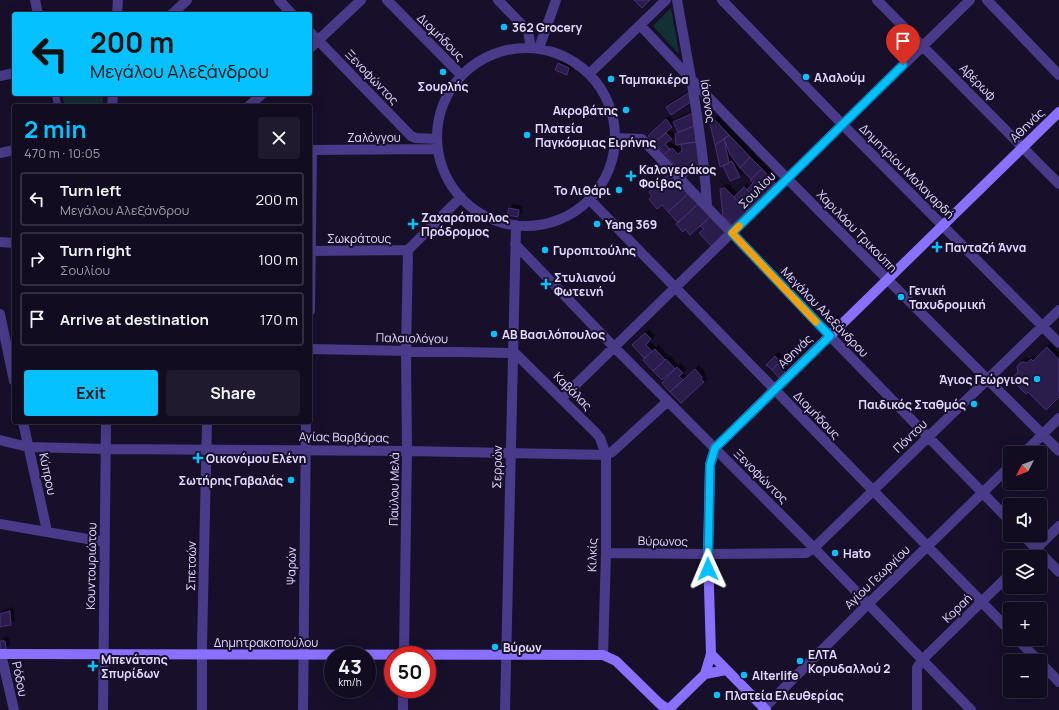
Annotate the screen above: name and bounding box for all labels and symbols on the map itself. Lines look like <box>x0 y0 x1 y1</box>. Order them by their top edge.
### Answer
street label: Διομήδους <box>414 10 469 65</box>
place label: 362 Grocery <box>512 19 582 36</box>
marker: 362 Grocery <box>499 22 509 32</box>
pin <box>886 24 920 65</box>
street label: Ξενοφώντος <box>341 46 403 109</box>
street label: Αβέρωφ <box>956 60 1000 104</box>
marker: Σουρλής <box>438 67 448 77</box>
place label: Αλαλούμ <box>814 69 865 86</box>
place label: Ταμπακιέρα <box>619 71 689 88</box>
marker: Αλαλούμ <box>801 72 811 82</box>
marker: Ταμπακιέρα <box>606 74 616 84</box>
place label: Σουρλής <box>418 78 468 95</box>
street label: Ιάσονος <box>697 78 720 124</box>
place label: Ακροβάτης <box>553 102 618 119</box>
street label: Αθηνάς <box>1006 104 1048 146</box>
marker: Ακροβάτης <box>621 105 631 115</box>
place label: Πλατεία Παγκόσμιας Ειρήνης <box>535 120 656 151</box>
street label: Δημητρίου Μαλαγαρδή <box>856 120 958 222</box>
street label: Ζαλόγγου <box>347 129 401 146</box>
marker: Πλατεία Παγκόσμιας Ειρήνης <box>522 130 532 140</box>
place label: Καλογεράκος Φοίβος <box>639 161 716 192</box>
street label: Σουλίου <box>735 168 779 212</box>
marker: Καλογεράκος Φοίβος <box>626 171 636 181</box>
place label: Το Λιθάρι <box>554 182 611 199</box>
marker: Το Λιθάρι <box>614 185 624 195</box>
street label: Χαριλάου Τρικούπη <box>813 186 901 276</box>
place label: Ζαχαρόπουλος Πρόδρομος <box>421 209 509 240</box>
place label: Yang 369 <box>605 216 657 233</box>
marker: Ζαχαρόπουλος Πρόδρομος <box>408 219 418 229</box>
marker: Yang 369 <box>592 219 602 229</box>
street label: Σωκράτους <box>327 230 391 247</box>
place label: Πανταζή Άννα <box>945 239 1026 256</box>
place label: Γυροπιτούλης <box>553 242 636 259</box>
marker: Πανταζή Άννα <box>932 242 942 252</box>
marker: Γυροπιτούλης <box>540 245 550 255</box>
street label: Μεγάλου Αλεξάνδρου <box>777 263 873 361</box>
place label: Στυλιανού Φωτεινή <box>554 269 616 300</box>
marker: Στυλιανού Φωτεινή <box>541 279 551 289</box>
place label: Γενική Ταχυδρομική <box>909 282 986 313</box>
marker: Γενική Ταχυδρομική <box>896 292 906 302</box>
place label: ΑΒ Βασιλόπουλος <box>502 326 605 343</box>
street label: Παλαιολόγου <box>376 329 448 347</box>
marker: ΑΒ Βασιλόπουλος <box>489 329 499 339</box>
street label: Αθηνάς <box>774 330 816 372</box>
street label: Καβάλας <box>550 368 596 414</box>
place label: Άγιος Γεώργιος <box>939 371 1029 388</box>
marker: Άγιος Γεώργιος <box>1032 374 1042 384</box>
street label: Διομήδους <box>790 387 844 443</box>
place label: Παιδικός Σταθμός <box>858 396 966 413</box>
marker: Παιδικός Σταθμός <box>969 399 979 409</box>
street label: Πόντου <box>889 416 931 456</box>
street label: Αγίας Βαρβάρας <box>299 428 390 446</box>
street label: Σερρών <box>488 445 506 489</box>
street label: Ξενοφώντος <box>730 445 792 507</box>
north arrow <box>1003 446 1047 490</box>
place label: Οικονόμου Ελένη <box>206 450 306 467</box>
street label: Κύπρου <box>35 451 61 497</box>
street label: Παύλου Μελά <box>385 452 403 526</box>
marker: Οικονόμου Ελένη <box>193 453 203 463</box>
place label: Σωτήρης Γαβαλάς <box>179 472 283 489</box>
marker: Σωτήρης Γαβαλάς <box>286 475 296 485</box>
street label: Κουντουριώτου <box>82 522 100 610</box>
street label: Βύρωνος <box>638 532 689 550</box>
street label: Κιλκίς <box>583 538 601 572</box>
street label: Σπετσών <box>182 541 200 591</box>
street label: Αγίου Γεωργίου <box>840 541 914 613</box>
place label: Hato <box>843 545 871 562</box>
street label: Ψαρών <box>282 547 300 585</box>
position arrow <box>687 548 729 590</box>
marker: Hato <box>830 548 840 558</box>
street label: Κοραή <box>938 590 976 626</box>
street label: Δημητρακοπούλου <box>214 634 318 651</box>
place label: Βύρων <box>503 639 542 656</box>
marker: Βύρων <box>490 642 500 652</box>
speed limit sign: 50 <box>384 646 436 698</box>
place label: ΕΛΤΑ Κορυδαλλού 2 <box>808 646 890 677</box>
place label: Μπενάτσης Σπυρίδων <box>101 651 168 682</box>
marker: ΕΛΤΑ Κορυδαλλού 2 <box>795 656 805 666</box>
street label: Ρόδου <box>8 660 32 698</box>
marker: Μπενάτσης Σπυρίδων <box>88 661 98 671</box>
place label: Alterlife <box>752 667 799 684</box>
marker: Alterlife <box>739 670 749 680</box>
place label: Πλατεία Ελευθερίας <box>725 687 844 704</box>
marker: Πλατεία Ελευθερίας <box>712 690 722 700</box>

